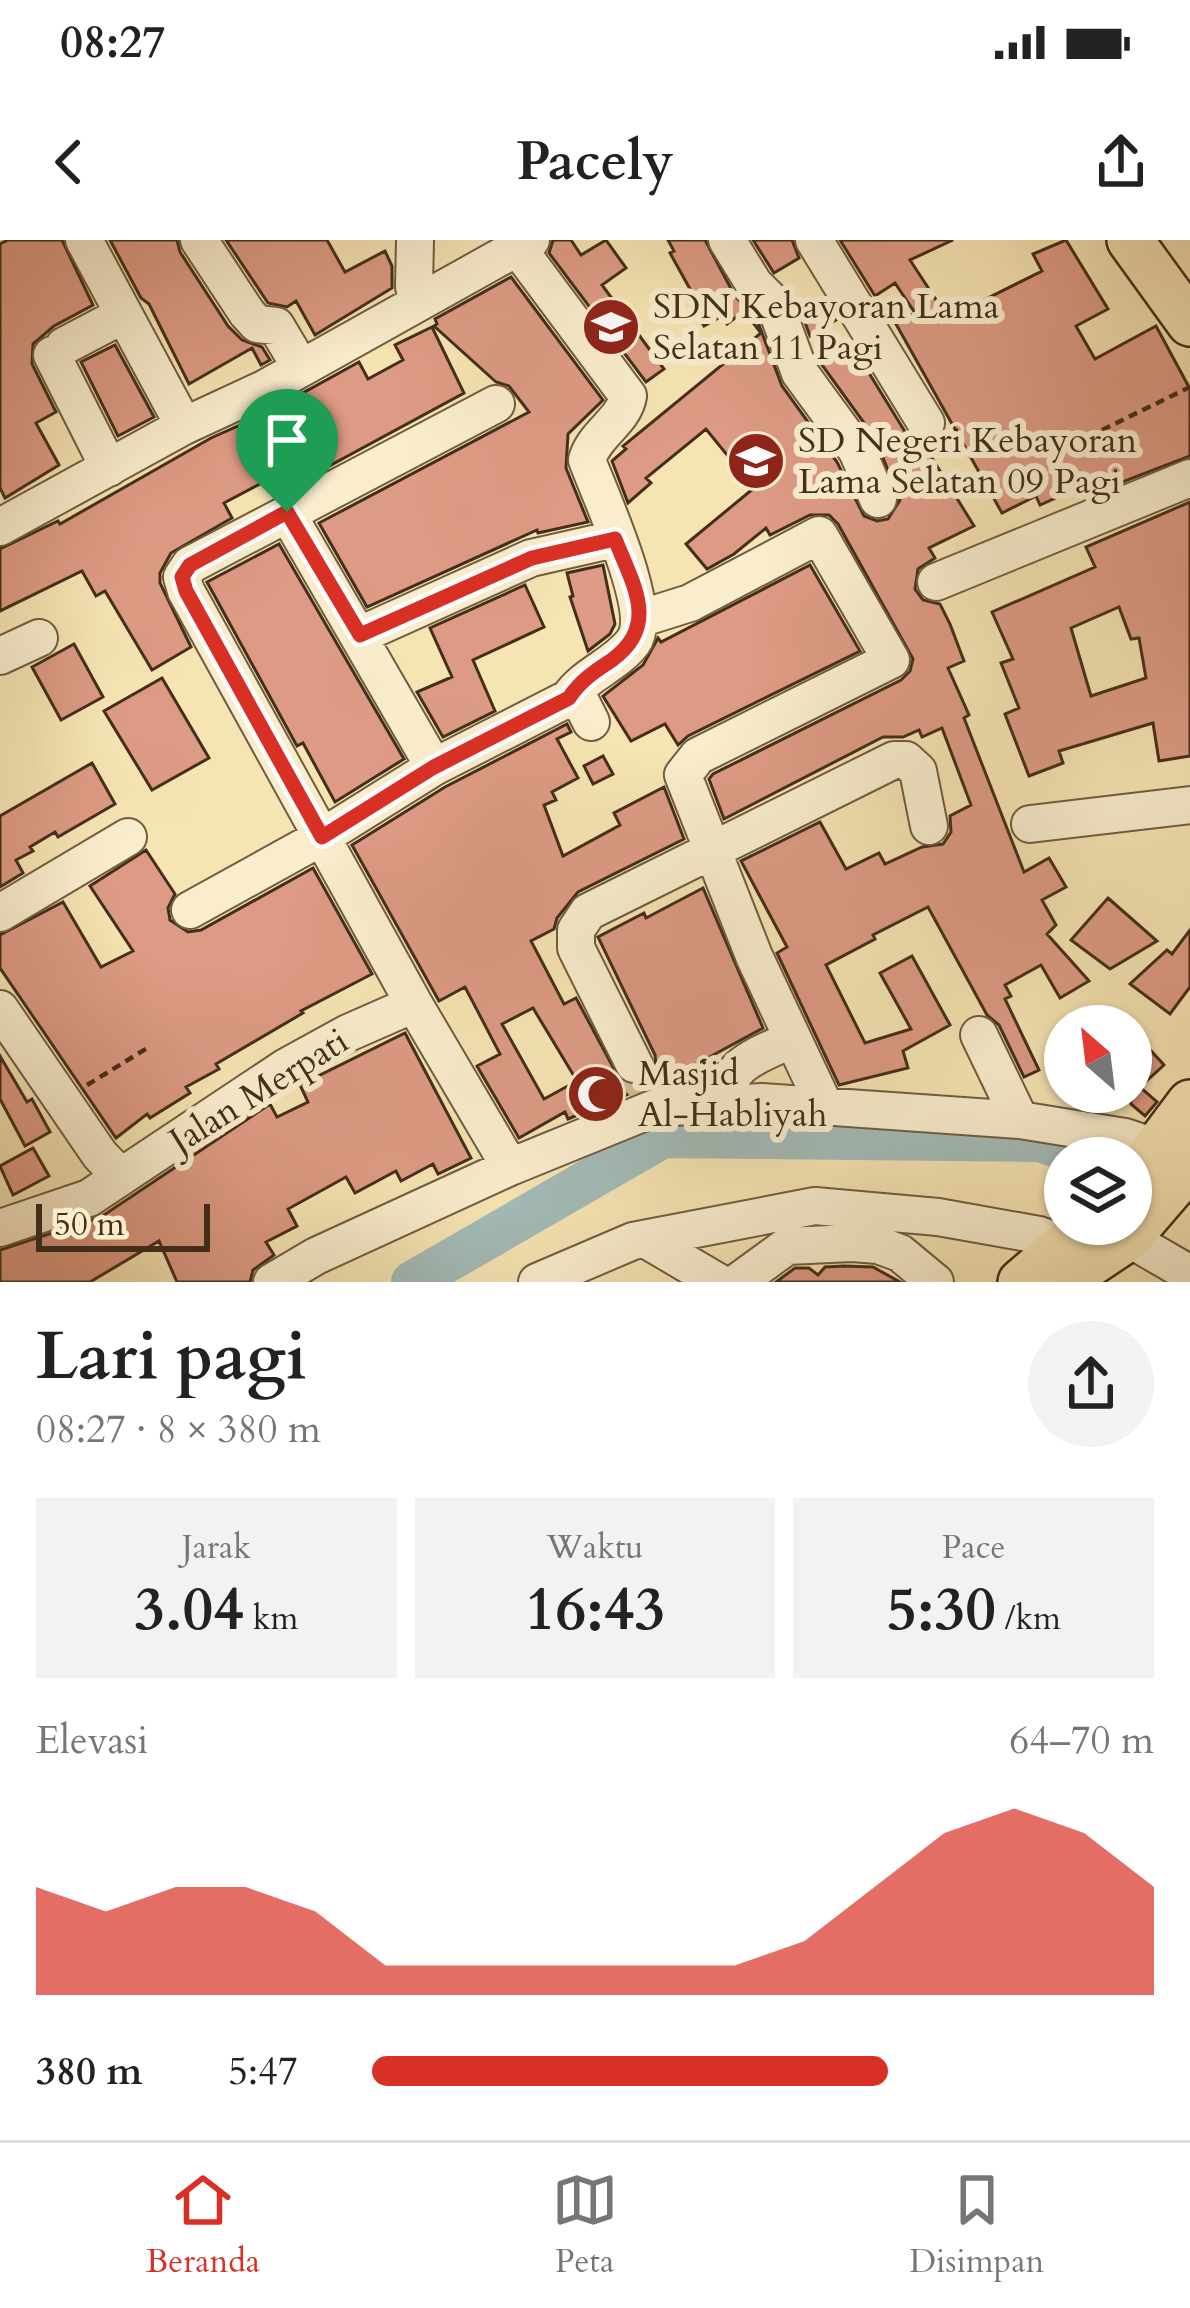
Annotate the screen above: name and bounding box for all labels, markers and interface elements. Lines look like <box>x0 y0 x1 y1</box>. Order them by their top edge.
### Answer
text: 08:27 <box>60 12 165 73</box>
text: Pacely <box>516 126 674 199</box>
icon: back <box>36 129 102 195</box>
icon: share <box>1088 129 1154 195</box>
place label: SDN Kebayoran Lama Selatan 11 Pagi <box>653 282 1000 372</box>
school or university icon: SDN Kebayoran Lama Selatan 11 Pagi <box>580 296 642 358</box>
pin <box>236 389 338 512</box>
icon: arrive <box>254 407 320 473</box>
place label: SD Negeri Kebayoran Lama Selatan 09 Pagi <box>798 416 1138 506</box>
school or university icon: SD Negeri Kebayoran Lama Selatan 09 Pagi <box>725 430 787 492</box>
north arrow <box>1044 1005 1152 1113</box>
map controls <box>1044 1005 1152 1245</box>
street label: Jalan Merpati <box>156 1017 358 1168</box>
place label: Masjid Al-Habliyah <box>638 1049 828 1139</box>
mosque icon: Masjid Al-Habliyah <box>565 1063 627 1125</box>
button: layers <box>1044 1137 1152 1245</box>
scale bar <box>36 1198 210 1251</box>
text: 50 m <box>54 1202 125 1247</box>
text: Lari pagi <box>36 1313 307 1402</box>
button: share <box>1028 1321 1154 1447</box>
text: 08:27 · 8 × 380 m <box>36 1403 321 1456</box>
text: Jarak <box>182 1525 251 1570</box>
text: Waktu <box>547 1525 643 1570</box>
text: Pace <box>942 1525 1006 1570</box>
text: 3.04 <box>134 1570 244 1651</box>
text: 16:43 <box>525 1570 665 1651</box>
text: 5:30 <box>886 1570 996 1651</box>
text: km <box>244 1596 298 1641</box>
text: /km <box>996 1596 1061 1641</box>
text: Elevasi <box>36 1714 148 1767</box>
text: 64–70 m <box>1009 1714 1154 1767</box>
text: 380 m <box>36 2045 142 2098</box>
text: 5:47 <box>228 2045 298 2098</box>
tab: Beranda <box>146 2167 260 2284</box>
tab: Peta <box>552 2167 618 2284</box>
tab: Disimpan <box>909 2167 1044 2284</box>

